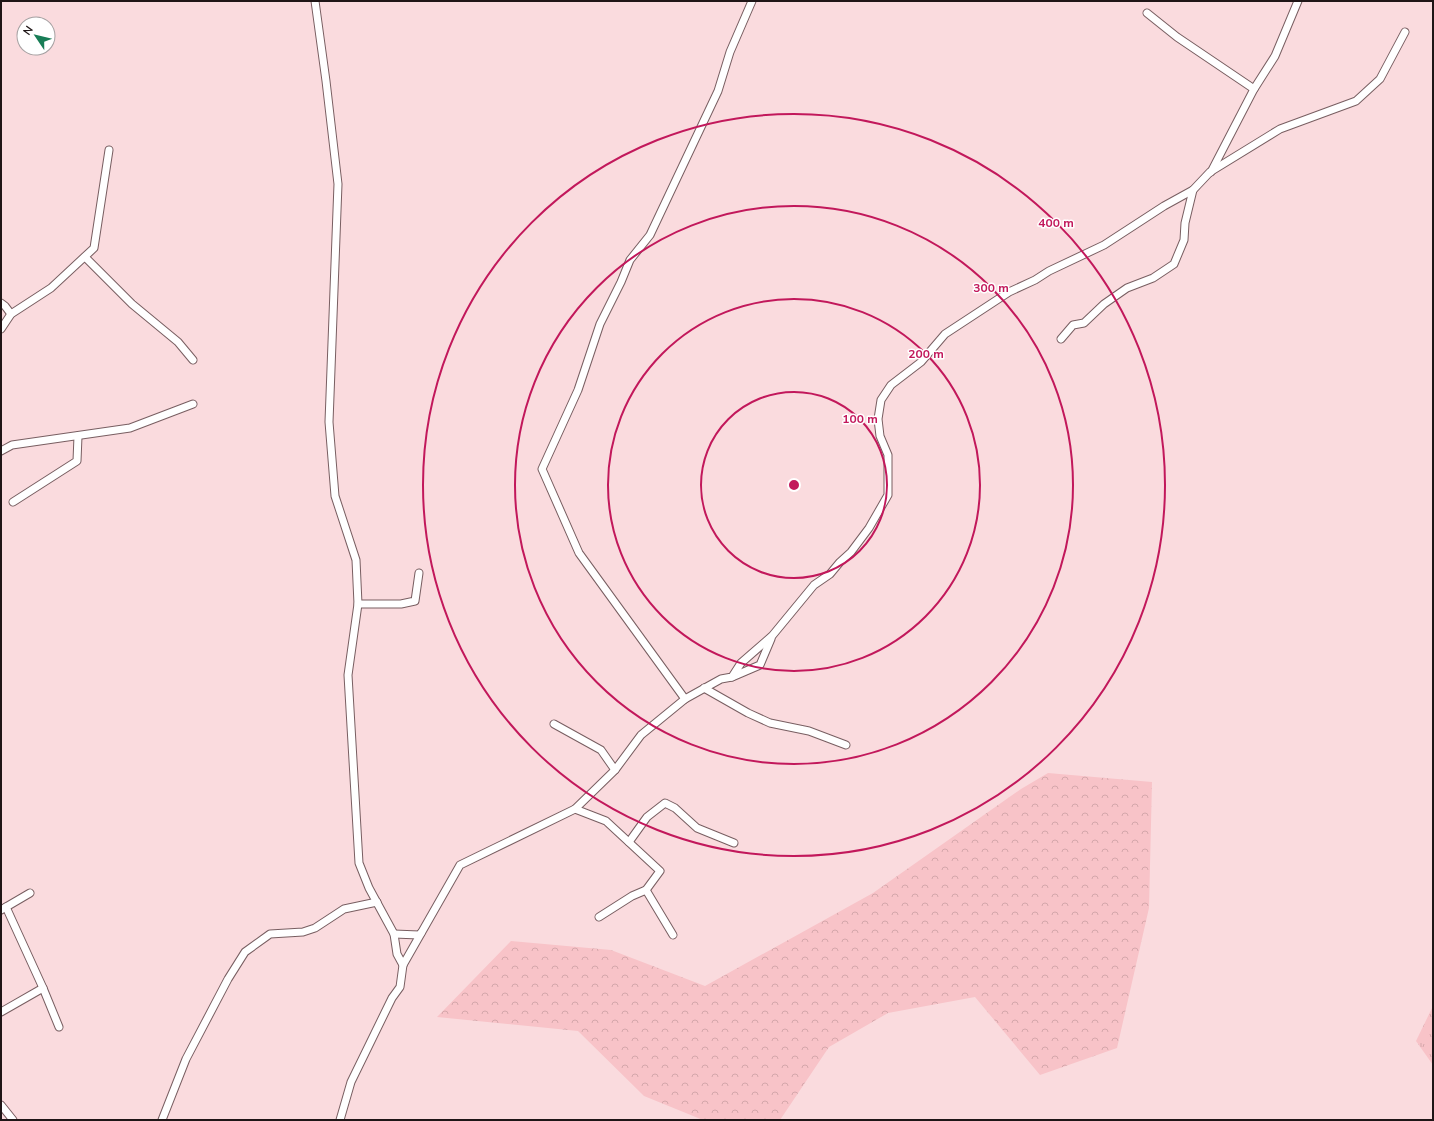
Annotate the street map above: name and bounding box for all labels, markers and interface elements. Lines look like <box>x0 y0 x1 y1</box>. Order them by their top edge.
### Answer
north arrow <box>16 16 56 56</box>
text: N <box>20 23 37 38</box>
text: 400 m <box>1038 215 1074 231</box>
text: 300 m <box>973 280 1009 296</box>
text: 200 m <box>908 346 944 362</box>
text: 100 m <box>842 411 878 427</box>
centre of rings <box>787 478 801 492</box>

